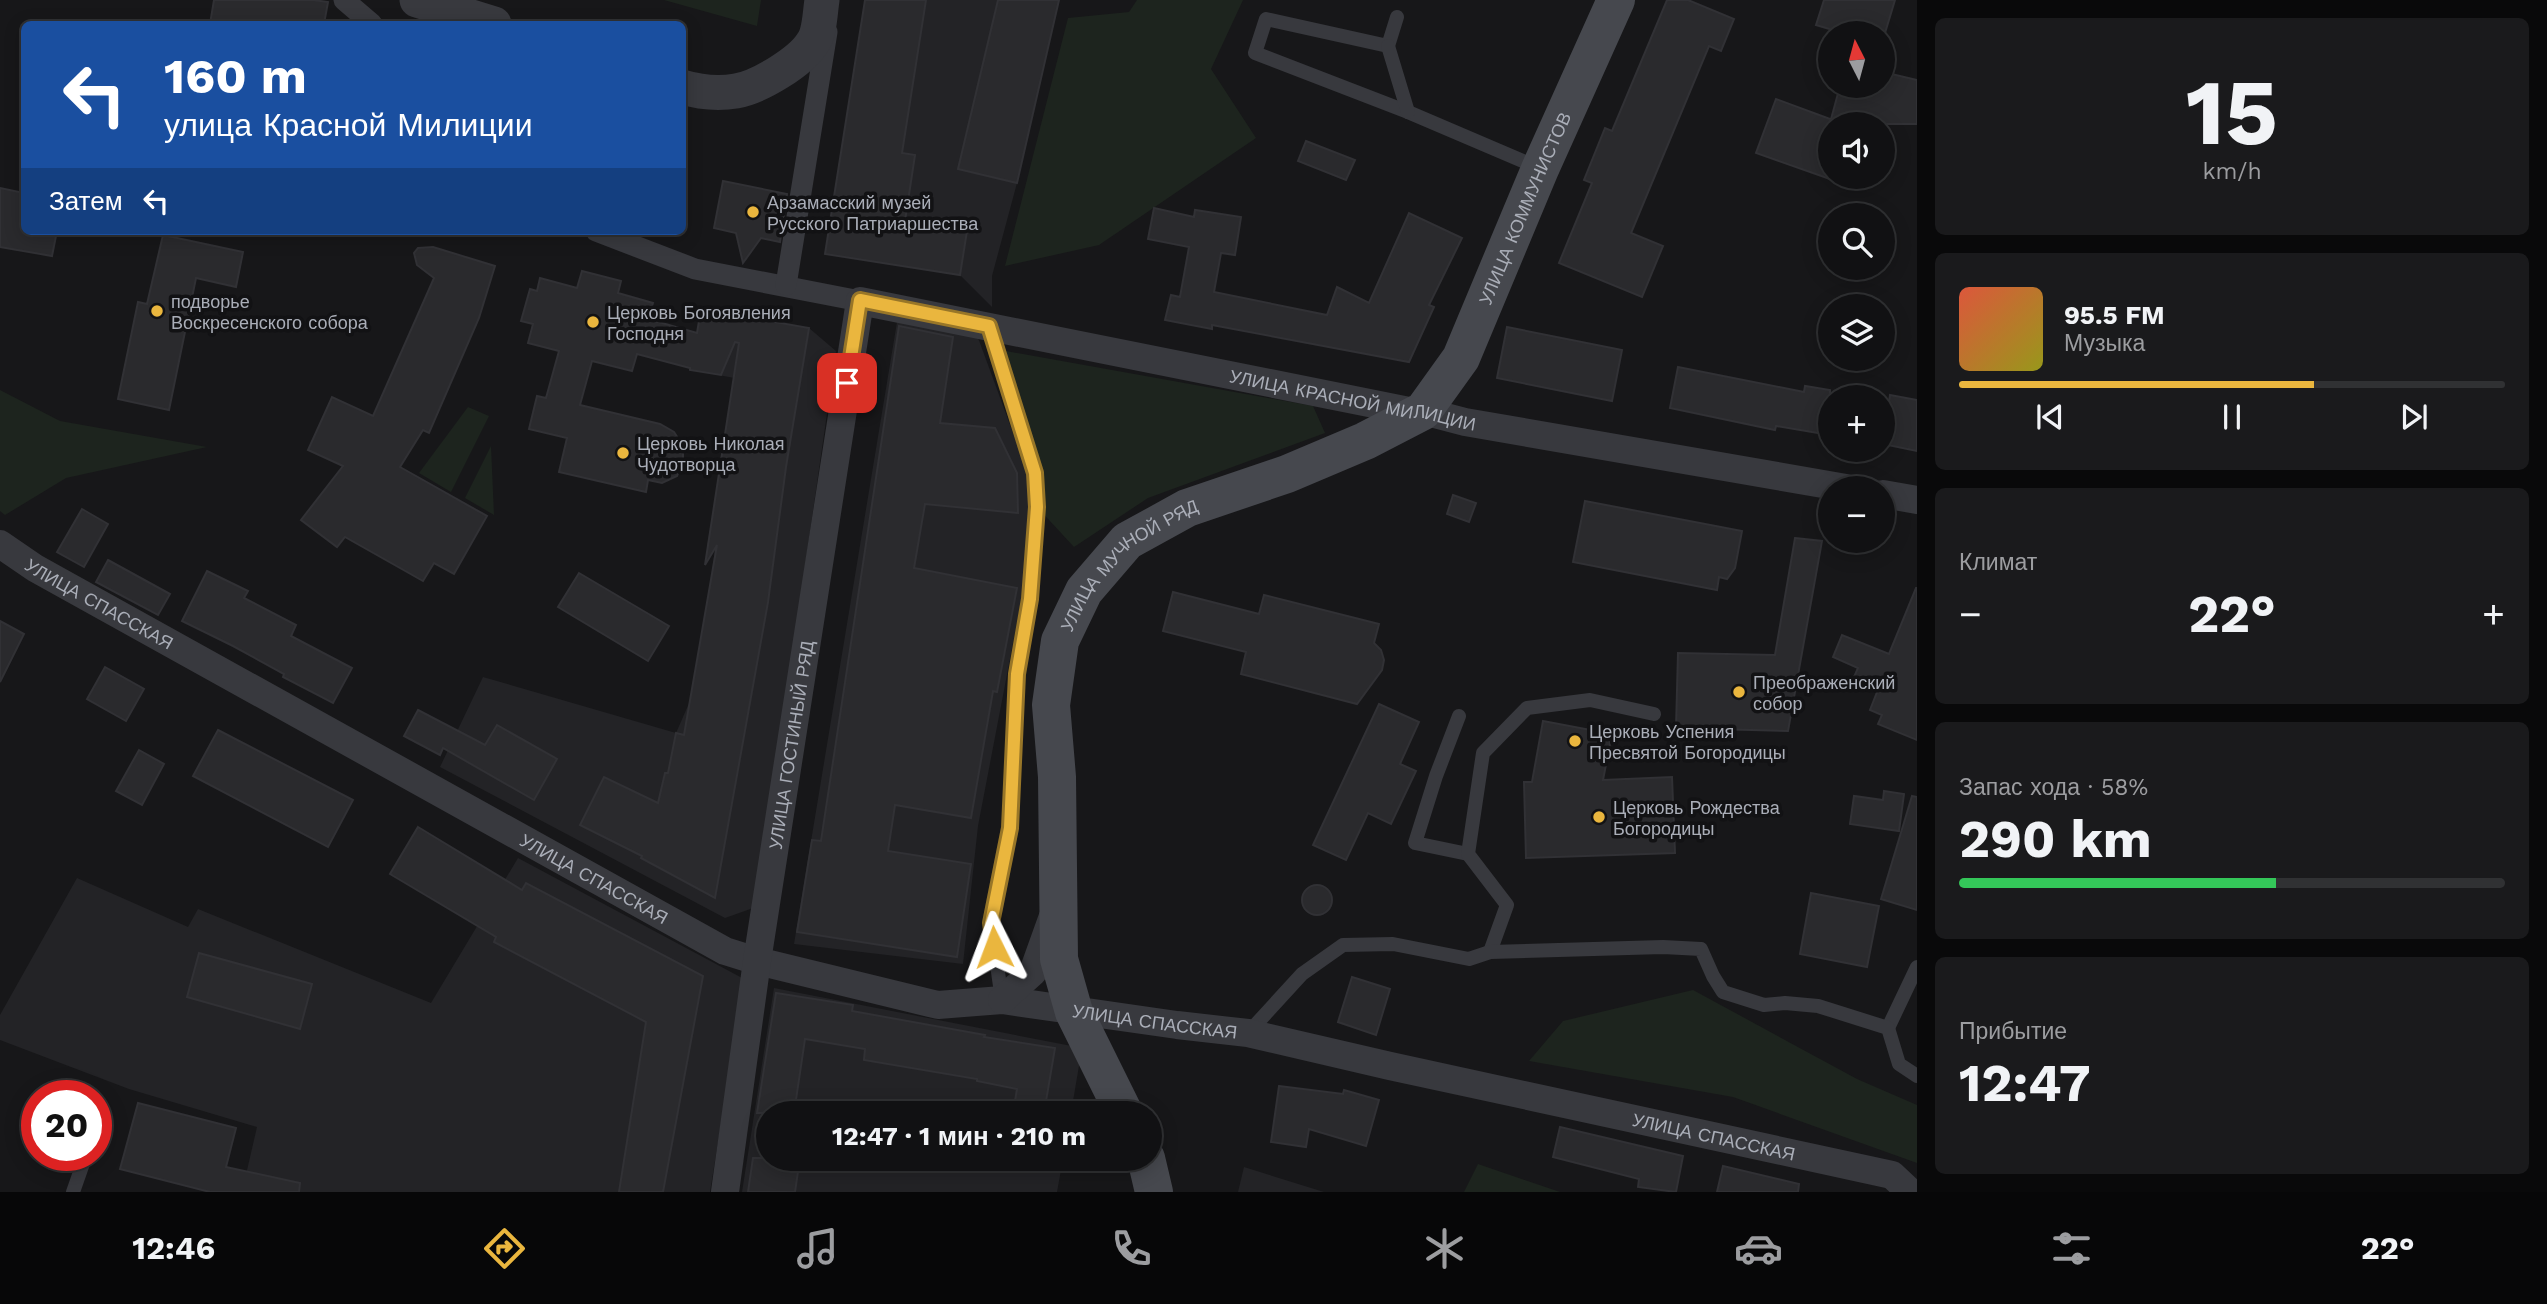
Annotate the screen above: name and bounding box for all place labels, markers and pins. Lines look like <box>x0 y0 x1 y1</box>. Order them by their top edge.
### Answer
place label: Арзамасский музей Русского Патриаршества <box>767 192 979 234</box>
marker: Арзамасский музей Русского Патриаршества <box>745 204 761 220</box>
place label: подворье Воскресенского собора <box>171 291 369 333</box>
place label: Церковь Богоявления Господня <box>607 302 791 344</box>
marker: подворье Воскресенского собора <box>149 303 165 319</box>
marker: Церковь Богоявления Господня <box>585 314 601 330</box>
pin <box>817 353 877 413</box>
place label: Церковь Николая Чудотворца <box>637 433 785 475</box>
marker: Церковь Николая Чудотворца <box>615 445 631 461</box>
place label: Преображенский собор <box>1753 672 1895 714</box>
marker: Преображенский собор <box>1731 684 1747 700</box>
place label: Церковь Успения Пресвятой Богородицы <box>1589 721 1786 763</box>
marker: Церковь Успения Пресвятой Богородицы <box>1567 733 1583 749</box>
place label: Церковь Рождества Богородицы <box>1613 797 1781 839</box>
marker: Церковь Рождества Богородицы <box>1591 809 1607 825</box>

